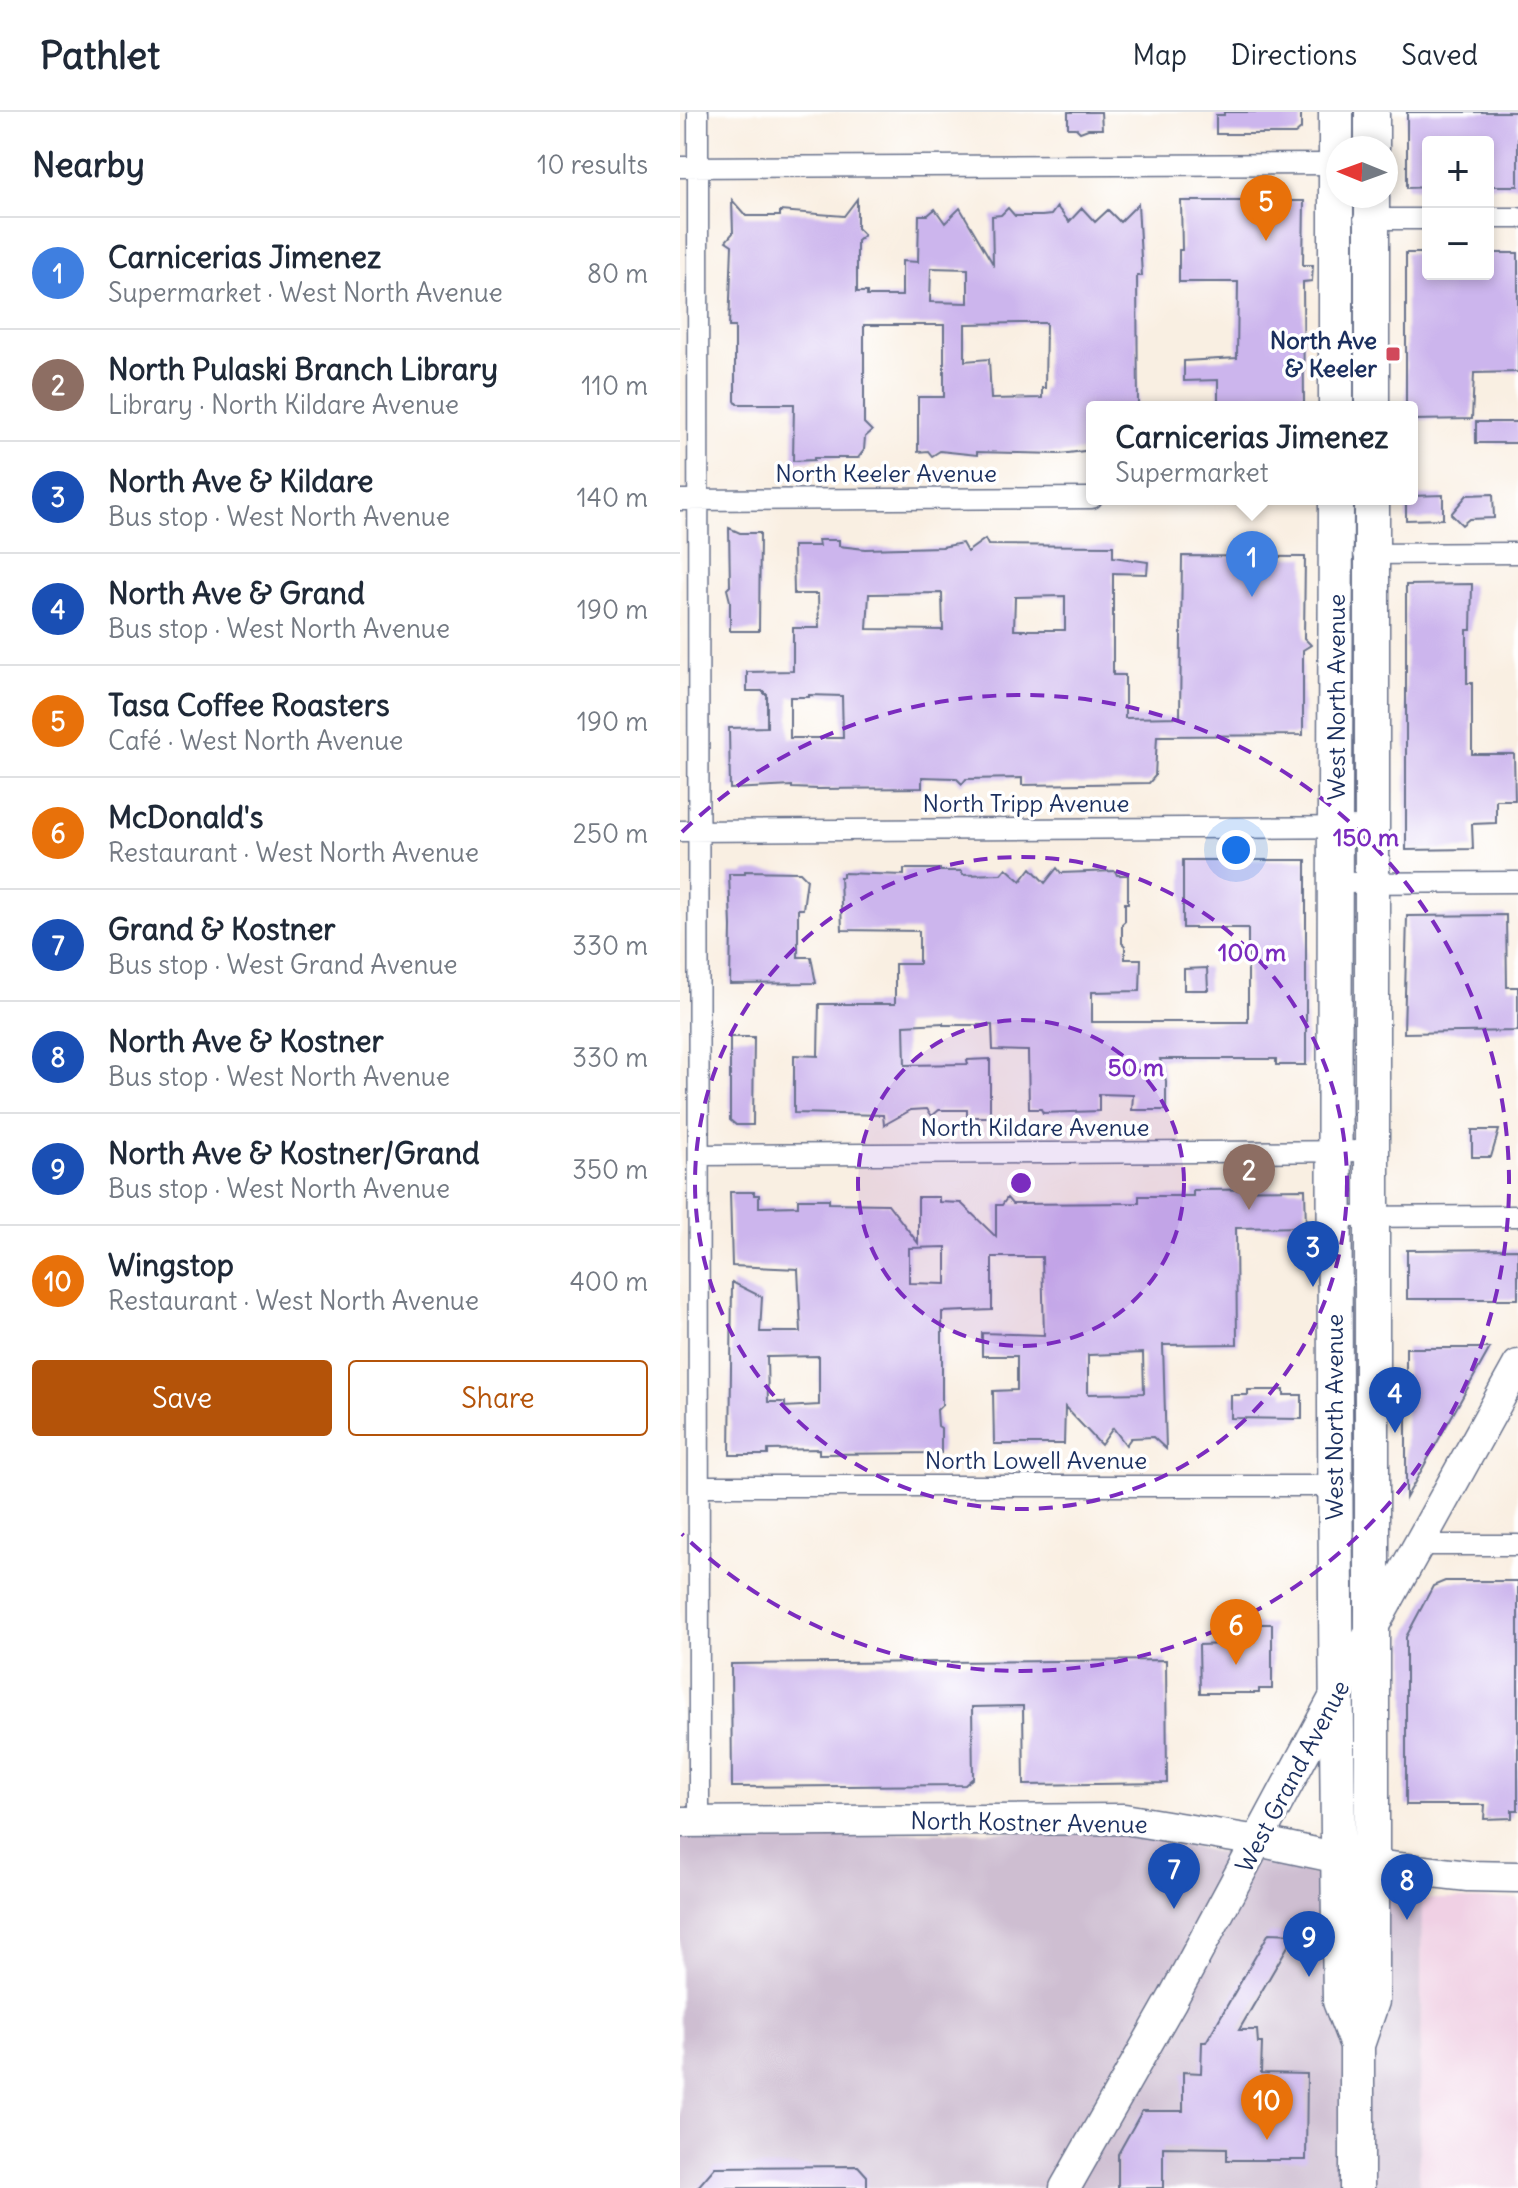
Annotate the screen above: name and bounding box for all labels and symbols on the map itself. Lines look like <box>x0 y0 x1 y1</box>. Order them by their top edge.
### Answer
north arrow <box>1326 136 1398 208</box>
pin: 5 <box>1240 175 1292 241</box>
place label: North Ave & Keeler <box>1270 325 1377 383</box>
marker: North Ave & Keeler <box>1384 345 1402 363</box>
street label: North Keeler Avenue <box>775 458 997 488</box>
pin: 1 <box>1226 531 1278 597</box>
street label: West North Avenue <box>1321 594 1351 800</box>
street label: North Tripp Avenue <box>923 788 1129 818</box>
text: 150 m <box>1333 822 1399 852</box>
your location <box>1216 830 1256 870</box>
text: 100 m <box>1218 937 1286 967</box>
text: 50 m <box>1108 1052 1164 1082</box>
street label: North Kildare Avenue <box>921 1112 1149 1142</box>
pin: 2 <box>1223 1144 1275 1210</box>
centre of rings <box>1007 1169 1035 1197</box>
pin: 3 <box>1287 1221 1339 1287</box>
street label: West North Avenue <box>1319 1314 1349 1520</box>
pin: 4 <box>1369 1367 1421 1433</box>
street label: North Lowell Avenue <box>925 1445 1147 1475</box>
pin: 6 <box>1210 1599 1262 1665</box>
street label: West Grand Avenue <box>1229 1675 1355 1877</box>
street label: North Kostner Avenue <box>910 1805 1148 1839</box>
pin: 7 <box>1148 1843 1200 1909</box>
pin: 8 <box>1381 1854 1433 1920</box>
pin: 9 <box>1283 1911 1335 1977</box>
pin: 10 <box>1241 2074 1293 2140</box>

